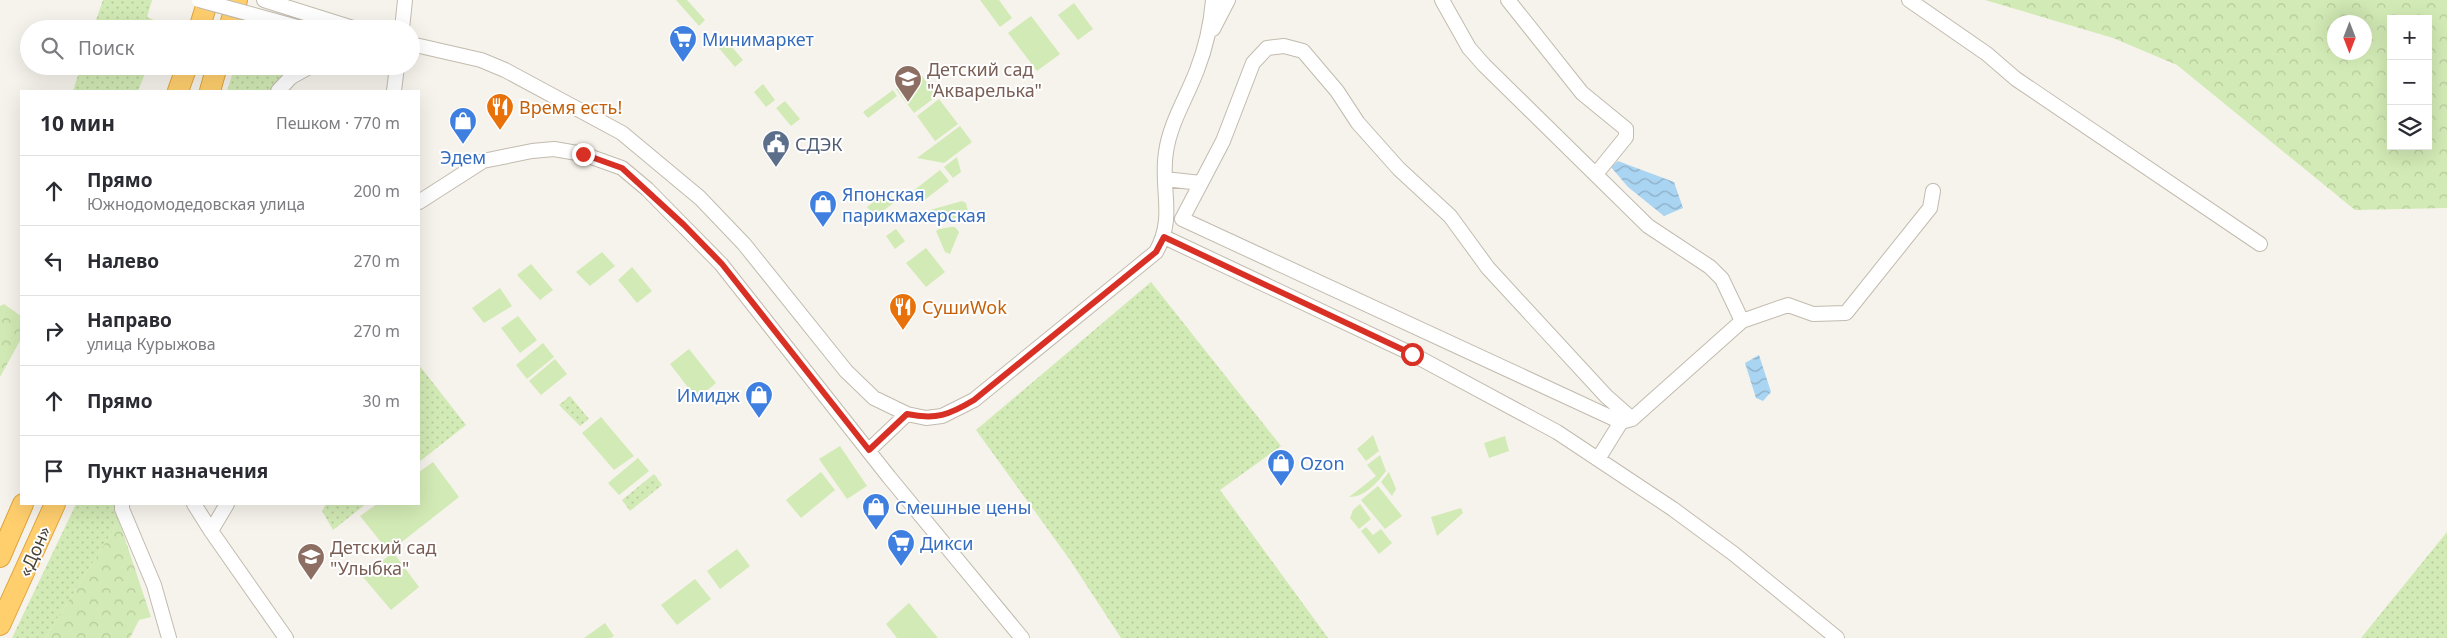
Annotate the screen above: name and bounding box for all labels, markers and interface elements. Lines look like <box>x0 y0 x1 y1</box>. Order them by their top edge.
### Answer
north arrow <box>2327 15 2372 60</box>
map controls <box>2387 15 2432 150</box>
button: + <box>2387 15 2432 60</box>
search box <box>20 20 420 75</box>
supermarket icon: Минимаркет <box>668 24 698 63</box>
place label: Минимаркет <box>702 27 814 51</box>
icon: search <box>38 34 66 62</box>
text: Поиск <box>78 35 134 61</box>
place label: Детский сад "Акварелька" <box>927 57 1042 102</box>
button: − <box>2387 60 2432 105</box>
school or university icon: Детский сад "Акварелька" <box>893 64 923 103</box>
restaurant icon: Время есть! <box>485 92 515 131</box>
place label: Время есть! <box>519 95 622 119</box>
button: layers <box>2387 105 2432 150</box>
shop icon: Эдем <box>448 106 478 145</box>
text: 10 мин <box>40 109 115 137</box>
text: Пешком · 770 m <box>276 112 400 134</box>
public building icon: СДЭК <box>761 129 791 168</box>
place label: СДЭК <box>795 132 843 156</box>
route end <box>572 143 595 166</box>
place label: Эдем <box>440 145 486 169</box>
text: Прямо <box>87 167 153 193</box>
icon: ahead <box>40 177 68 205</box>
text: 200 m <box>353 180 400 202</box>
place label: Японская парикмахерская <box>842 182 986 227</box>
shop icon: Японская парикмахерская <box>808 189 838 228</box>
text: Южнодомодедовская улица <box>87 193 305 215</box>
icon: left <box>40 247 68 275</box>
text: Налево <box>87 248 159 274</box>
text: 270 m <box>353 250 400 272</box>
restaurant icon: СушиWok <box>888 292 918 331</box>
place label: СушиWok <box>922 295 1007 319</box>
text: Направо <box>87 307 172 333</box>
icon: right <box>40 317 68 345</box>
text: 270 m <box>353 320 400 342</box>
text: улица Курыжова <box>87 333 216 355</box>
route start <box>1401 343 1424 366</box>
shop icon: Имидж <box>744 380 774 419</box>
place label: Имидж <box>677 383 740 407</box>
icon: ahead <box>40 387 68 415</box>
text: Прямо <box>87 388 153 414</box>
text: 30 m <box>363 390 400 412</box>
shop icon: Ozon <box>1266 448 1296 487</box>
place label: Ozon <box>1300 451 1345 475</box>
icon: arrive <box>40 457 68 485</box>
text: Пункт назначения <box>87 458 268 484</box>
shop icon: Смешные цены <box>861 492 891 531</box>
place label: Смешные цены <box>895 495 1031 519</box>
street label: «Дон» <box>12 522 56 580</box>
supermarket icon: Дикси <box>886 528 916 567</box>
place label: Дикси <box>920 531 974 555</box>
place label: Детский сад "Улыбка" <box>330 535 436 580</box>
school or university icon: Детский сад "Улыбка" <box>296 542 326 581</box>

